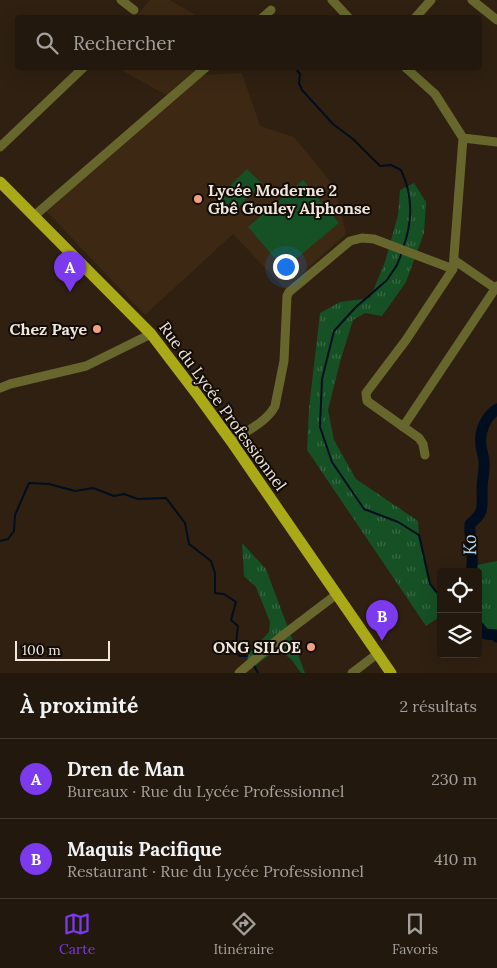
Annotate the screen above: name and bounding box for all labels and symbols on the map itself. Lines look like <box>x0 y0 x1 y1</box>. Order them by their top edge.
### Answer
place label: Lycée Moderne 2 Gbê Gouley Alphonse <box>208 180 371 218</box>
marker: Lycée Moderne 2 Gbê Gouley Alphonse <box>192 193 204 205</box>
pin: A <box>54 251 86 292</box>
your location <box>273 254 299 280</box>
street label: Rue du Lycée Professionnel <box>155 318 291 494</box>
place label: Chez Paye <box>9 319 87 339</box>
marker: Chez Paye <box>91 323 103 335</box>
water label: Ko <box>458 534 481 556</box>
pin: B <box>366 600 398 641</box>
place label: ONG SILOE <box>213 637 301 657</box>
scale bar <box>15 638 110 661</box>
marker: ONG SILOE <box>305 641 317 653</box>

